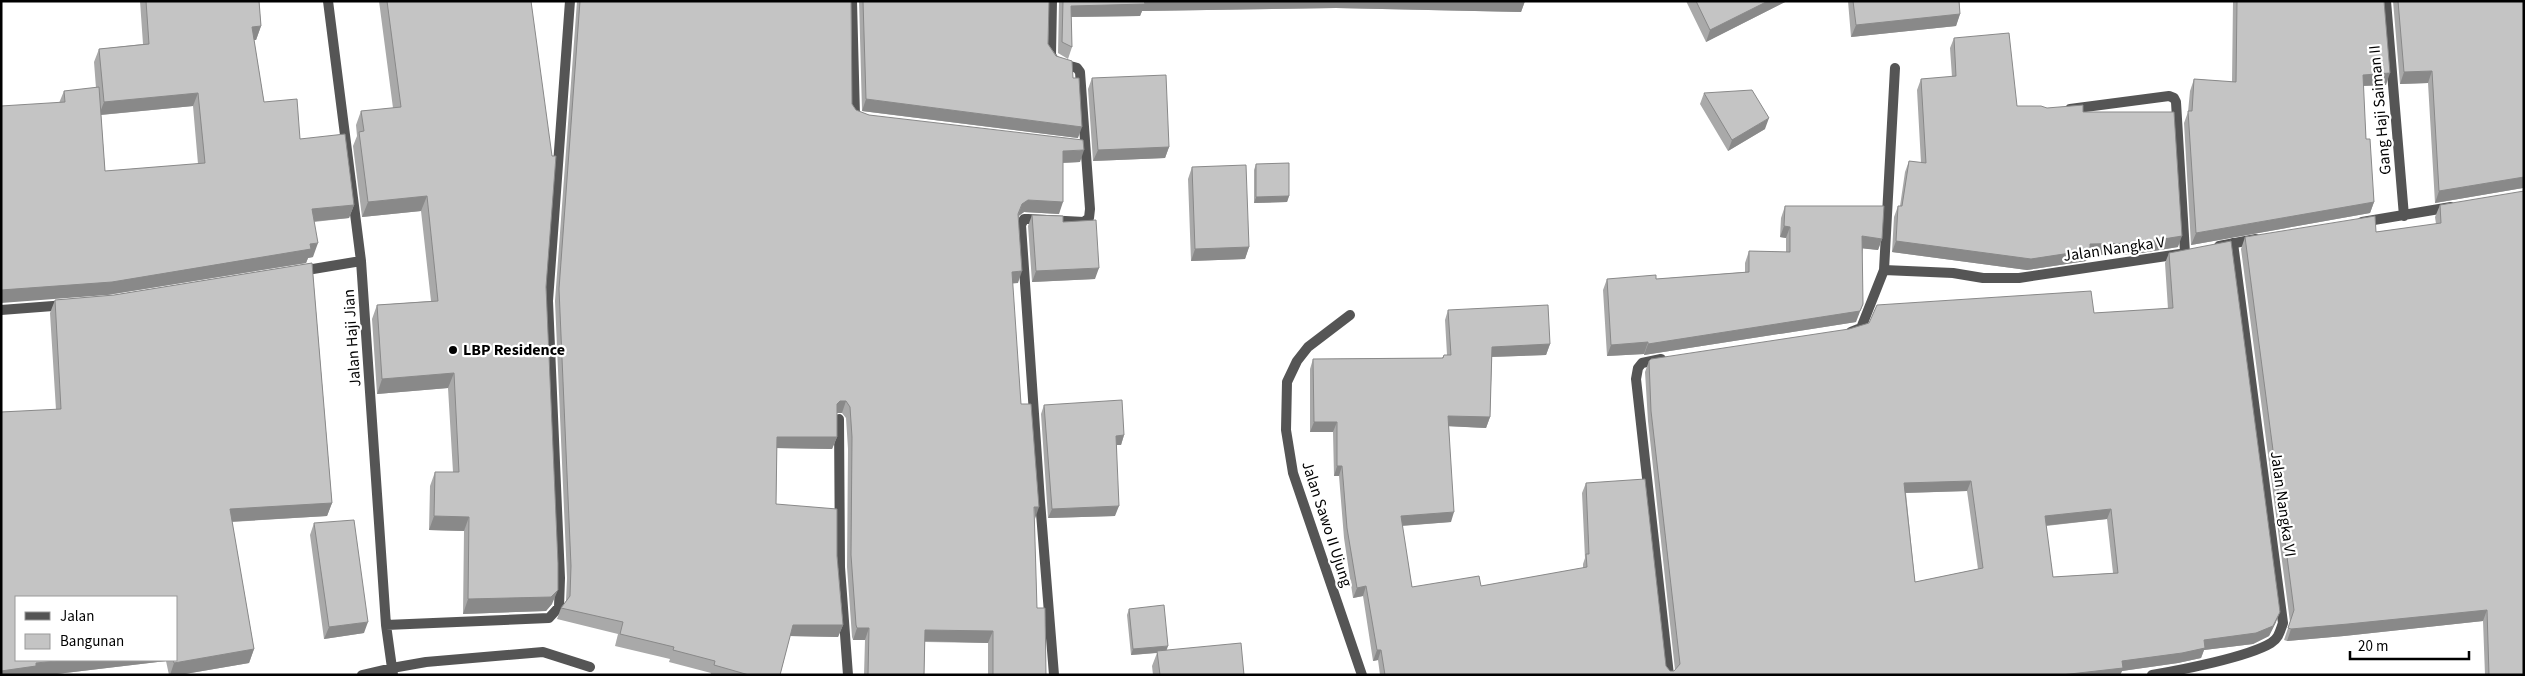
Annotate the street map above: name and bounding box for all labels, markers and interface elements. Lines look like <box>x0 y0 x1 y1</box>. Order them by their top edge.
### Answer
street label: Gang Haji Saiman II <box>2363 44 2397 176</box>
street label: Jalan Nangka V <box>2062 231 2167 267</box>
street label: Jalan Haji Jian <box>338 288 366 388</box>
place label: LBP Residence <box>463 339 565 361</box>
marker: LBP Residence <box>447 344 459 356</box>
street label: Jalan Nangka VI <box>2265 450 2301 558</box>
street label: Jalan Sawo II Ujung <box>1296 458 1358 590</box>
legend <box>15 596 178 661</box>
text: Jalan <box>60 606 94 627</box>
scale bar <box>2350 628 2469 660</box>
text: Bangunan <box>60 631 124 652</box>
text: 20 m <box>2358 636 2388 657</box>

